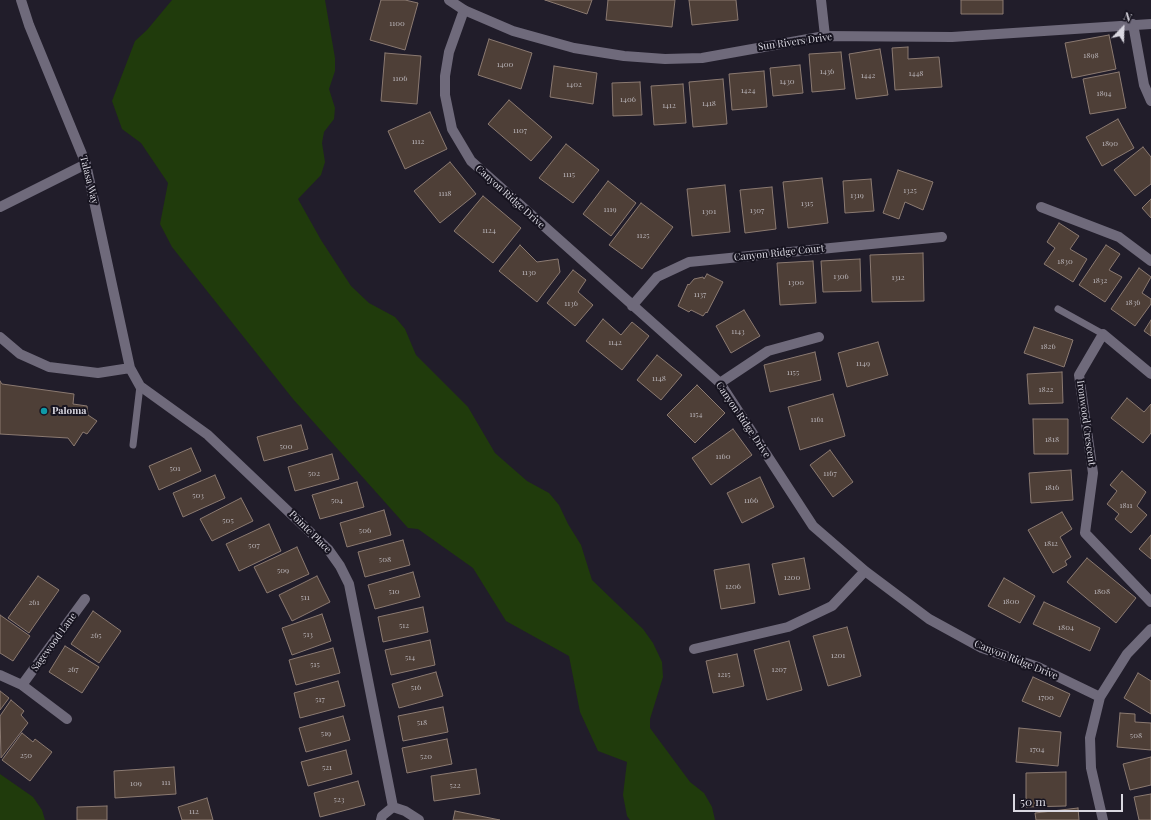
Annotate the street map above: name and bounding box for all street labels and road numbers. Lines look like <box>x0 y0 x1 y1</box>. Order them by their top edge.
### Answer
street label: Sun Rivers Drive <box>757 31 833 53</box>
street label: Talasa Way <box>77 155 101 205</box>
street label: Canyon Ridge Drive <box>473 163 547 231</box>
street label: Canyon Ridge Court <box>733 242 825 264</box>
street label: Canyon Ridge Drive <box>713 380 773 460</box>
street label: Ironwood Crescent <box>1074 380 1098 466</box>
street label: Pointe Place <box>286 508 334 556</box>
street label: Sagewood Lane <box>29 610 79 674</box>
street label: Canyon Ridge Drive <box>972 638 1060 682</box>

